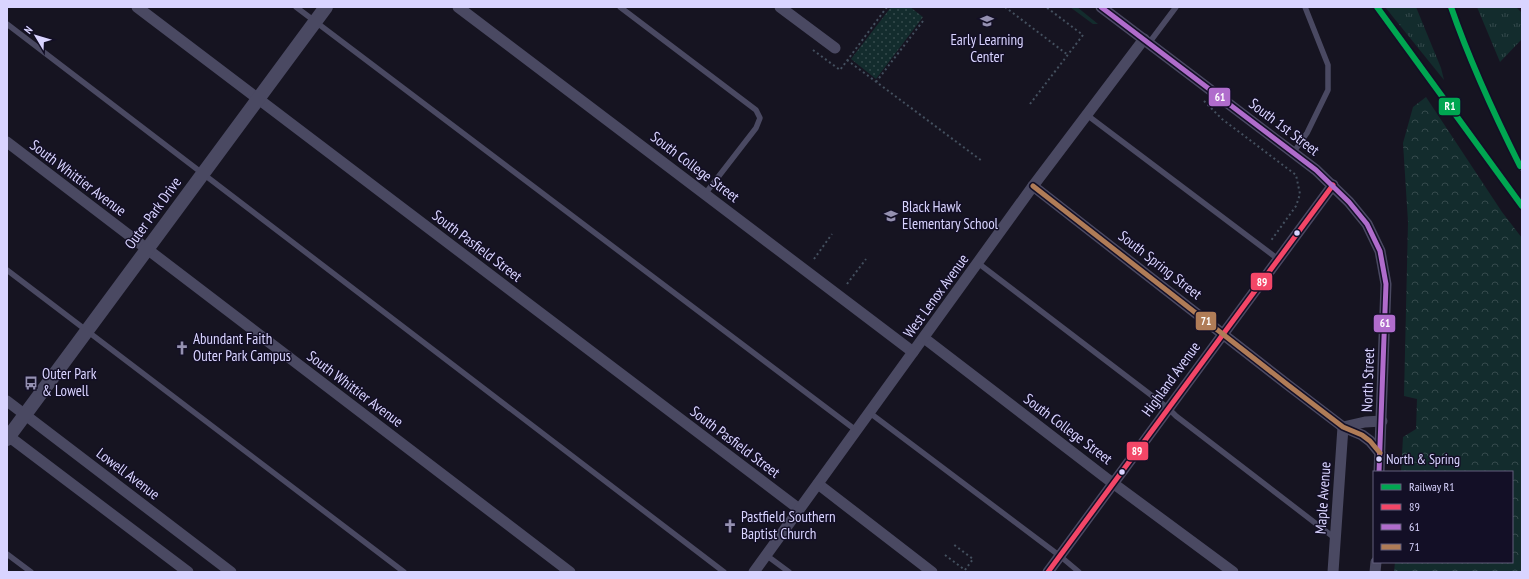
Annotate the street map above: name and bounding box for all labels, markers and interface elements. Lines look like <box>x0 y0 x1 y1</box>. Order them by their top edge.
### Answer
school or university icon: Early Learning Center <box>979 13 995 29</box>
north arrow <box>16 16 56 56</box>
text: N <box>21 23 35 36</box>
place label: Early Learning Center <box>950 30 1024 66</box>
line badge: 61 <box>1208 87 1231 107</box>
text: 61 <box>1215 90 1225 104</box>
street label: South 1st Street <box>1245 94 1323 159</box>
line badge: R1 <box>1438 97 1461 116</box>
text: R1 <box>1445 99 1455 113</box>
street label: South College Street <box>647 127 743 206</box>
street label: South Whittier Avenue <box>26 135 130 220</box>
street label: Outer Park Drive <box>120 173 185 253</box>
place label: Black Hawk Elementary School <box>902 197 999 233</box>
street label: South Pasfield Street <box>429 206 526 286</box>
school or university icon: Black Hawk Elementary School <box>883 208 899 224</box>
street label: South Spring Street <box>1115 226 1206 303</box>
unlabelled marker <box>1292 228 1302 238</box>
street label: West Lenox Avenue <box>899 250 972 341</box>
line badge: 89 <box>1250 272 1273 291</box>
text: 89 <box>1257 275 1267 289</box>
line badge: 71 <box>1195 311 1217 331</box>
text: 71 <box>1201 314 1211 328</box>
line badge: 61 <box>1373 314 1396 333</box>
text: 61 <box>1380 316 1390 330</box>
place label: Abundant Faith Outer Park Campus <box>193 329 291 365</box>
street label: Highland Avenue <box>1137 338 1204 420</box>
church icon: Abundant Faith Outer Park Campus <box>174 340 190 356</box>
street label: South Whittier Avenue <box>303 346 407 431</box>
street label: North Street <box>1357 348 1378 412</box>
place label: Outer Park & Lowell <box>42 364 97 400</box>
bus stop icon: Outer Park & Lowell <box>23 375 39 391</box>
street label: South College Street <box>1020 389 1116 468</box>
street label: South Pasfield Street <box>687 402 784 482</box>
line badge: 89 <box>1126 441 1149 461</box>
street label: Lowell Avenue <box>93 444 164 504</box>
text: 89 <box>1132 444 1142 458</box>
place label: North & Spring <box>1386 450 1460 468</box>
marker: North & Spring <box>1374 454 1384 464</box>
street label: Maple Avenue <box>1310 461 1335 535</box>
unlabelled marker <box>1117 467 1127 477</box>
legend <box>1373 471 1513 563</box>
text: Railway R1 <box>1409 479 1455 494</box>
text: 89 <box>1409 499 1420 514</box>
place label: Pastfield Southern Baptist Church <box>741 507 836 543</box>
church icon: Pastfield Southern Baptist Church <box>722 518 738 534</box>
text: 61 <box>1409 519 1420 534</box>
text: 71 <box>1409 539 1420 554</box>

